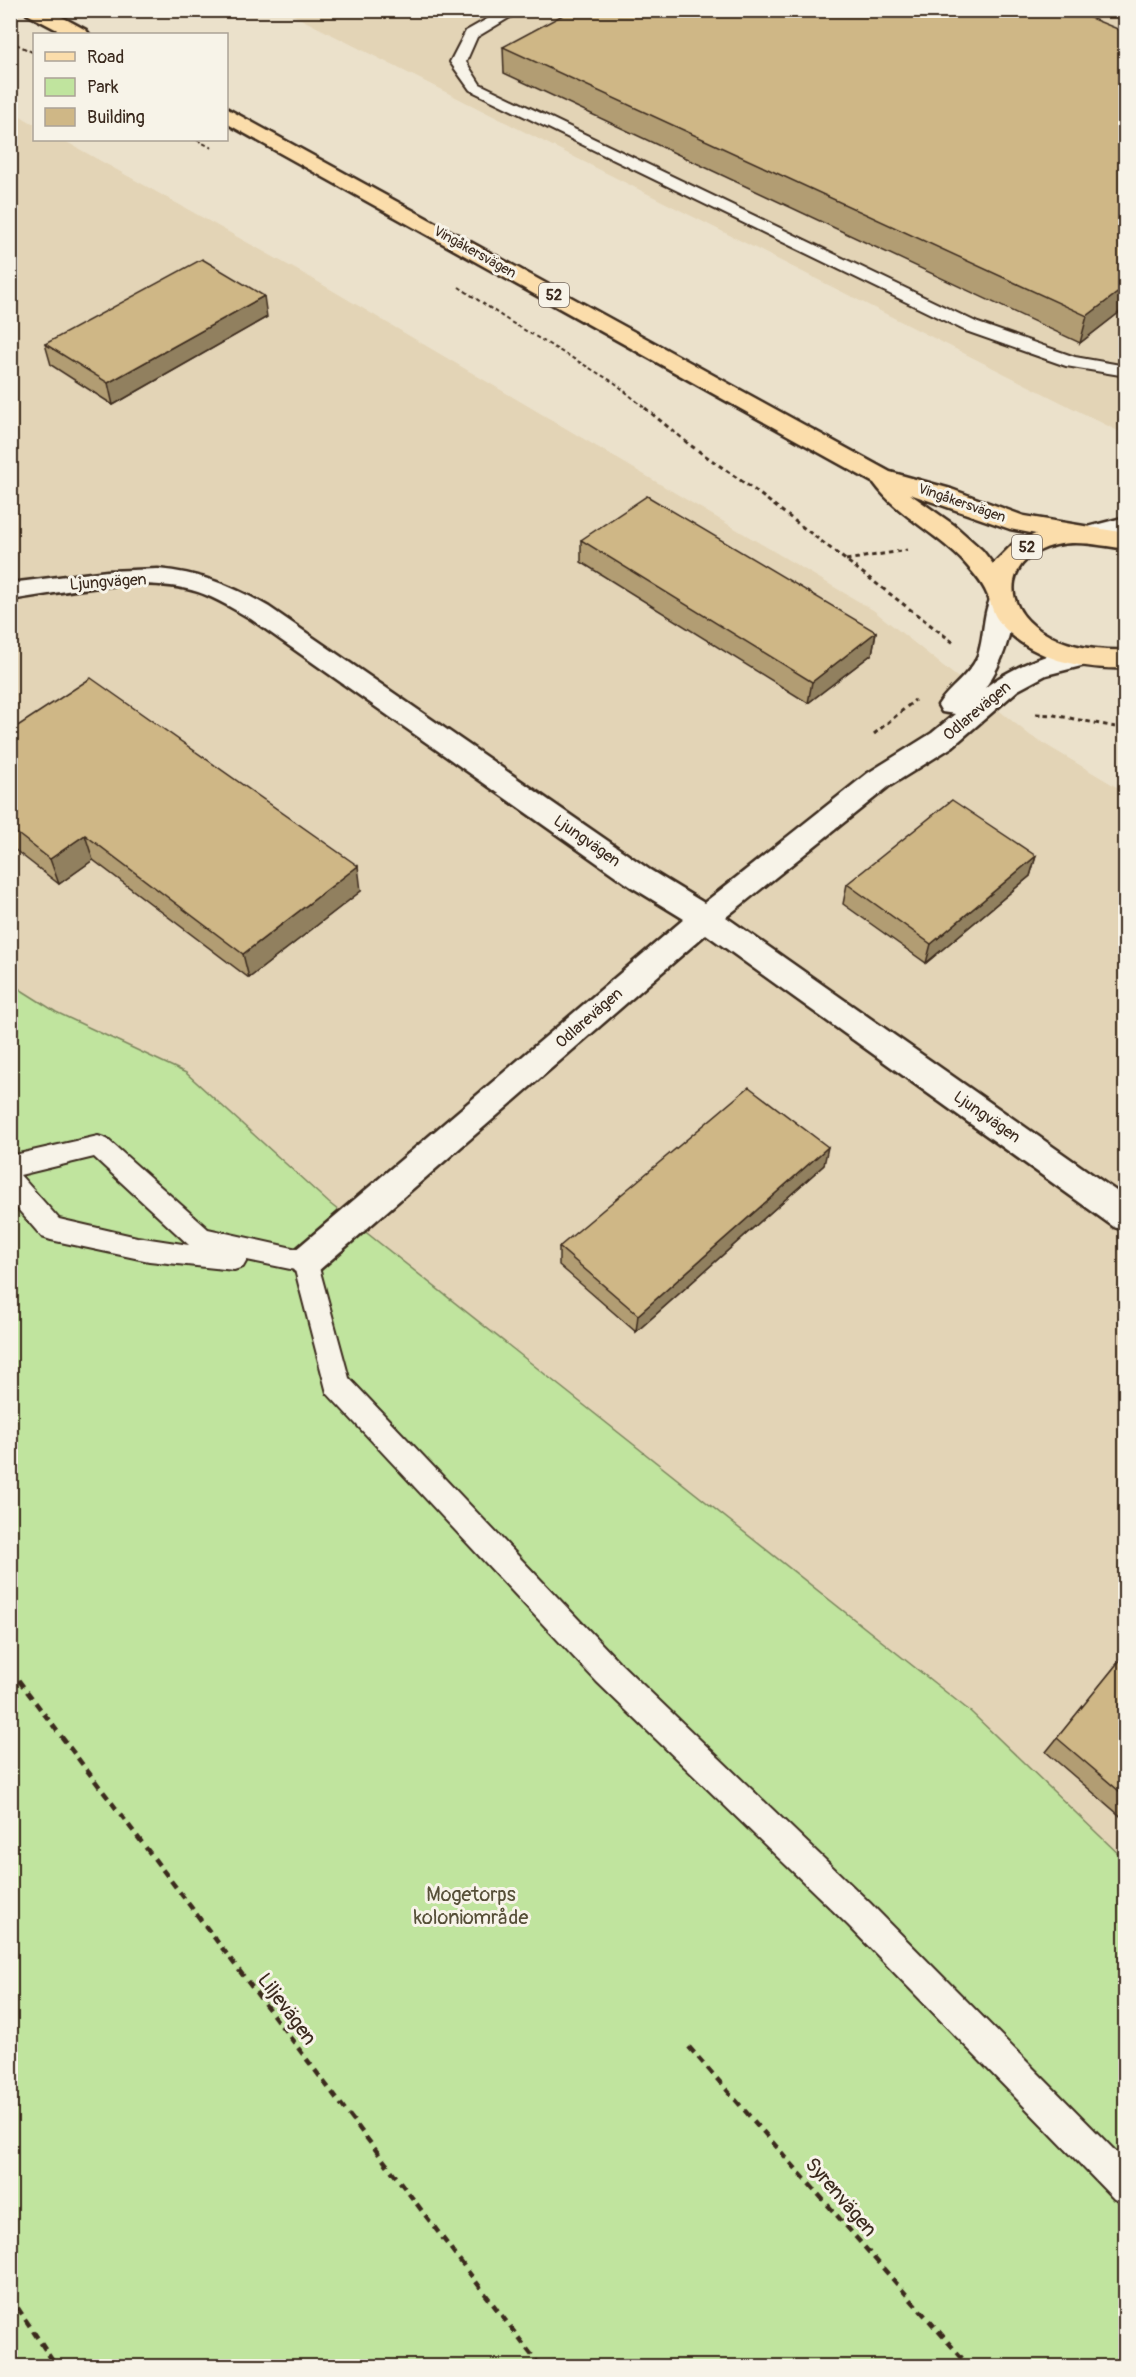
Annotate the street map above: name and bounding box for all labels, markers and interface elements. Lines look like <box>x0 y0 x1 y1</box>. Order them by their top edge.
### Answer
legend <box>33 33 228 141</box>
text: Road <box>87 46 124 69</box>
text: Park <box>87 76 119 99</box>
text: Building <box>87 106 145 129</box>
street label: Vingåkersvägen <box>431 222 519 282</box>
road number: 52 <box>539 283 569 307</box>
street label: Vingåkersvägen <box>916 480 1008 526</box>
road number: 52 <box>1012 535 1042 559</box>
street label: Ljungvägen <box>69 569 147 595</box>
street label: Odlarevägen <box>939 677 1015 745</box>
street label: Ljungvägen <box>550 811 624 871</box>
street label: Odlarevägen <box>551 984 627 1052</box>
street label: Ljungvägen <box>950 1087 1024 1147</box>
park label: Mogetorps koloniområde <box>414 1882 528 1930</box>
street label: Liljevägen <box>252 1968 322 2050</box>
street label: Syrenvägen <box>800 2152 882 2242</box>

